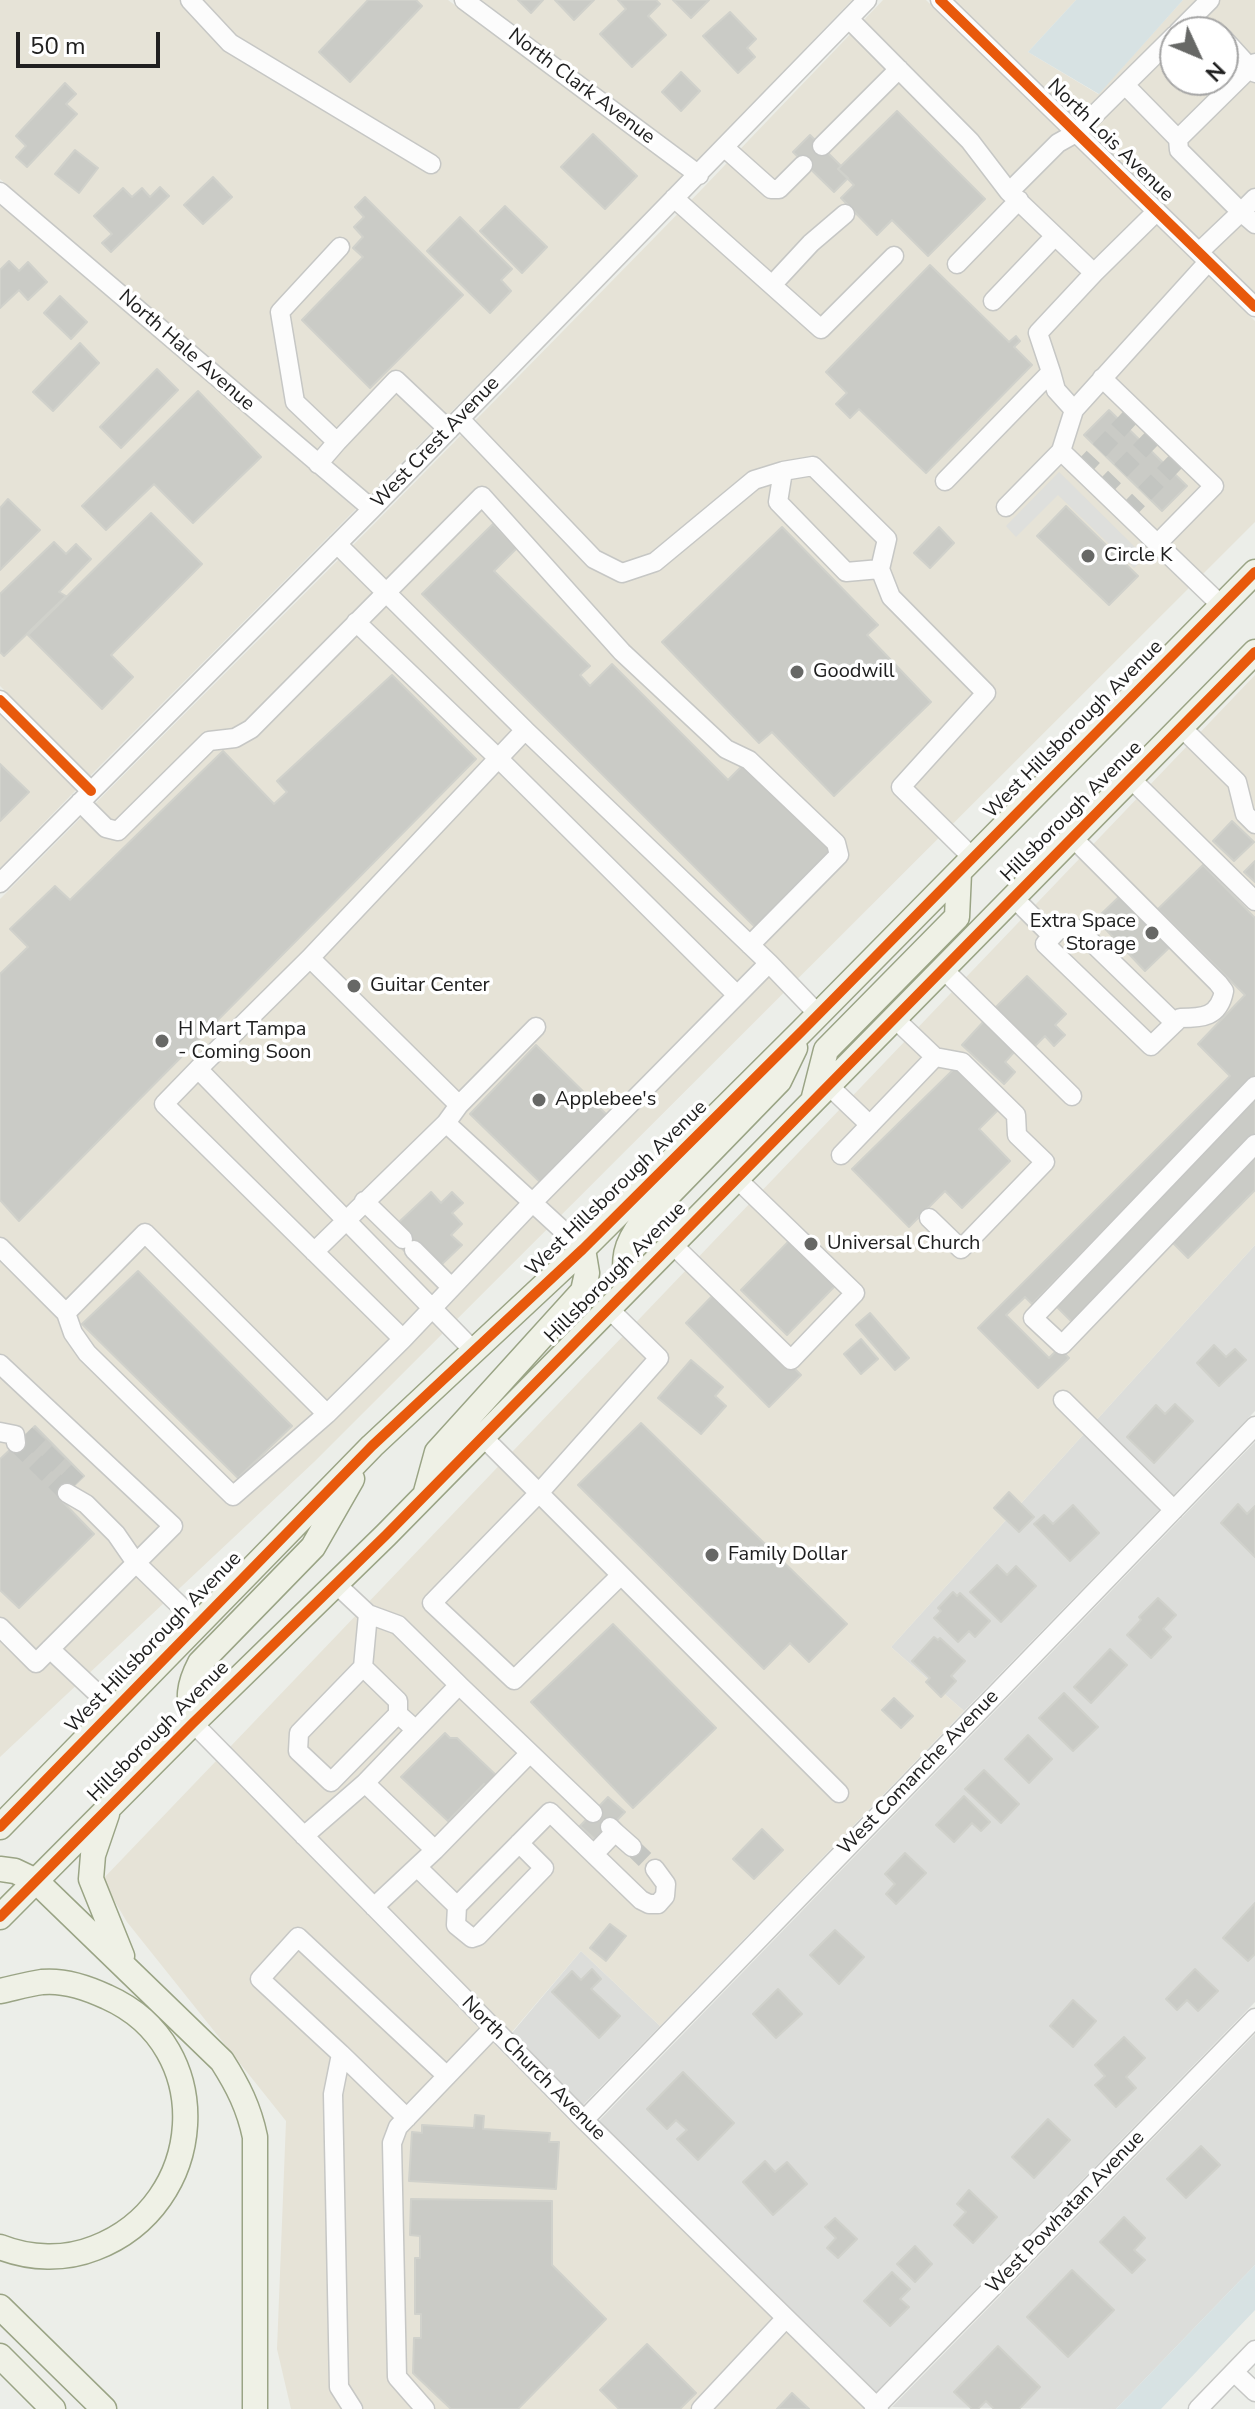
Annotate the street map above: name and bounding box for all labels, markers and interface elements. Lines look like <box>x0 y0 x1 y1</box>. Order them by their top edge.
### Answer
scale bar <box>20 16 164 66</box>
north arrow <box>1159 16 1239 96</box>
street label: North Clark Avenue <box>503 24 659 150</box>
text: 50 m <box>30 30 86 62</box>
text: N <box>1198 55 1231 88</box>
street label: North Lois Avenue <box>1042 75 1178 207</box>
street label: North Hale Avenue <box>113 285 259 417</box>
street label: West Crest Avenue <box>367 372 505 514</box>
place label: Circle K <box>1104 544 1172 568</box>
marker: Circle K <box>1079 547 1097 565</box>
street label: West Hillsborough Avenue <box>980 636 1168 824</box>
place label: Goodwill <box>813 660 895 684</box>
marker: Goodwill <box>788 663 806 681</box>
street label: Hillsborough Avenue <box>996 736 1148 888</box>
place label: Extra Space Storage <box>1030 910 1136 957</box>
marker: Extra Space Storage <box>1143 924 1161 942</box>
place label: Guitar Center <box>370 974 490 998</box>
marker: Guitar Center <box>345 977 363 995</box>
place label: H Mart Tampa - Coming Soon <box>178 1018 311 1065</box>
marker: H Mart Tampa - Coming Soon <box>153 1032 171 1050</box>
place label: Applebee's <box>555 1088 656 1112</box>
marker: Applebee's <box>530 1091 548 1109</box>
street label: West Hillsborough Avenue <box>521 1096 713 1282</box>
street label: Hillsborough Avenue <box>540 1197 692 1349</box>
place label: Universal Church <box>827 1232 980 1256</box>
marker: Universal Church <box>802 1235 820 1253</box>
place label: Family Dollar <box>728 1543 848 1567</box>
marker: Family Dollar <box>703 1546 721 1564</box>
street label: West Hillsborough Avenue <box>61 1547 247 1739</box>
street label: Hillsborough Avenue <box>83 1656 235 1808</box>
street label: West Comanche Avenue <box>834 1685 1004 1861</box>
street label: North Church Avenue <box>456 1992 610 2146</box>
street label: West Powhatan Avenue <box>982 2127 1150 2299</box>

